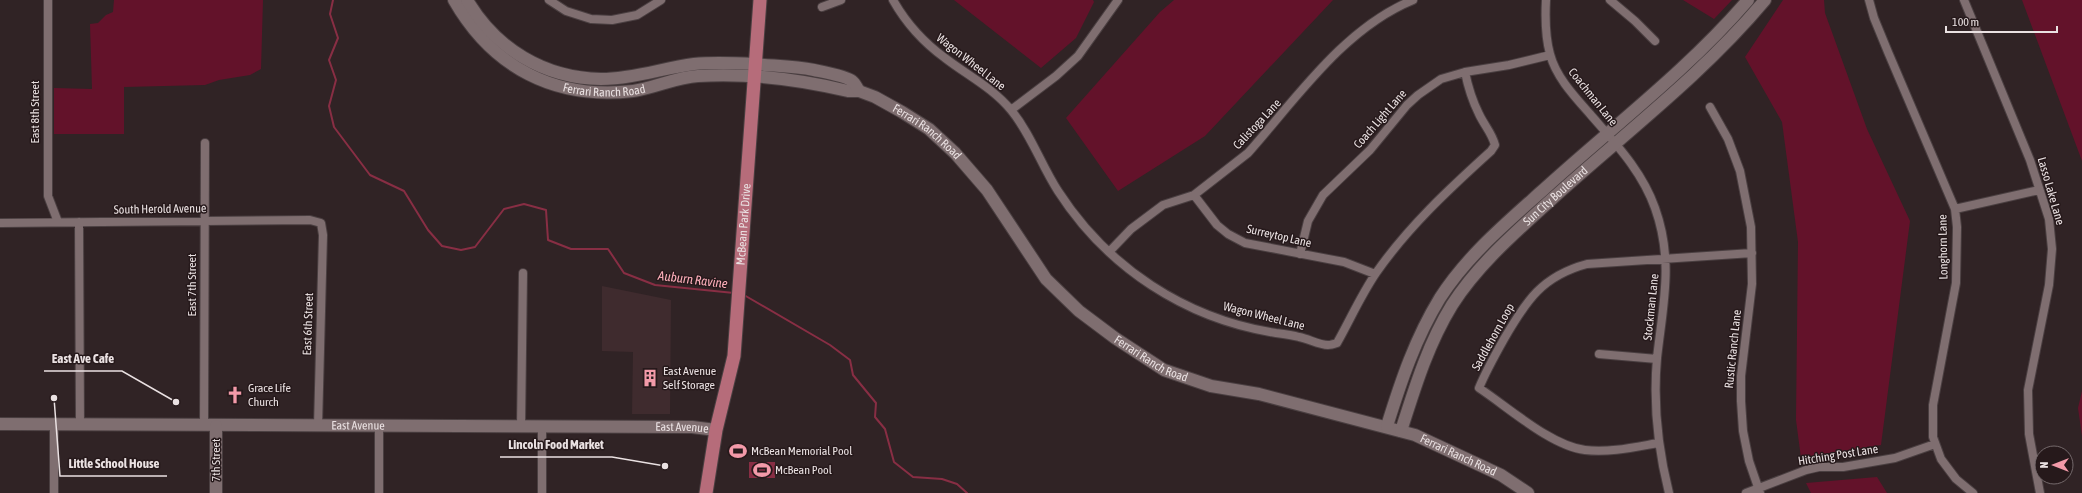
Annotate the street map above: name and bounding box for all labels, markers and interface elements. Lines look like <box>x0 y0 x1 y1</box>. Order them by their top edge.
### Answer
scale bar <box>1946 8 2057 34</box>
text: 100 m <box>1952 15 1979 29</box>
street label: Wagon Wheel Lane <box>934 31 1008 93</box>
street label: Coachman Lane <box>1566 65 1620 129</box>
street label: East 8th Street <box>28 80 42 143</box>
street label: Ferrari Ranch Road <box>561 80 647 99</box>
street label: Coach Light Lane <box>1351 87 1409 151</box>
street label: Calistoga Lane <box>1230 96 1284 152</box>
street label: Ferrari Ranch Road <box>890 101 964 162</box>
street label: Lasso Lake Lane <box>2035 156 2067 226</box>
street label: Sun City Boulevard <box>1520 164 1591 229</box>
street label: McBean Park Drive <box>734 183 754 266</box>
street label: South Herold Avenue <box>114 201 206 217</box>
street label: Longhorn Lane <box>1935 214 1951 280</box>
street label: Surreytop Lane <box>1245 222 1313 250</box>
street label: East 7th Street <box>185 253 199 316</box>
water label: Auburn Ravine <box>656 268 729 291</box>
street label: Stockman Lane <box>1641 273 1661 341</box>
street label: East 6th Street <box>300 292 316 356</box>
street label: Wagon Wheel Lane <box>1222 299 1306 333</box>
street label: Saddlehorn Loop <box>1469 301 1517 373</box>
street label: Rustic Ranch Lane <box>1722 309 1744 389</box>
street label: Ferrari Ranch Road <box>1112 332 1190 385</box>
callout: East Ave Cafe <box>44 346 122 371</box>
text: East Ave Cafe <box>52 351 114 366</box>
place label: East Avenue Self Storage <box>663 364 716 392</box>
building icon: East Avenue Self Storage <box>640 368 660 388</box>
place label: Grace Life Church <box>248 381 291 409</box>
church icon: Grace Life Church <box>225 385 245 405</box>
street label: East Avenue <box>331 418 385 433</box>
street label: East Avenue <box>655 420 709 436</box>
street label: Ferrari Ranch Road <box>1418 431 1499 479</box>
callout: Lincoln Food Market <box>500 432 612 457</box>
text: Lincoln Food Market <box>508 437 604 452</box>
street label: 7th Street <box>209 438 223 481</box>
sports icon: McBean Memorial Pool <box>728 441 748 461</box>
street label: Hitching Post Lane <box>1797 442 1879 468</box>
place label: McBean Memorial Pool <box>751 444 853 458</box>
north arrow <box>2034 445 2074 485</box>
callout: Little School House <box>60 451 167 476</box>
text: Little School House <box>69 456 160 471</box>
sports icon: McBean Pool <box>752 460 772 480</box>
text: N <box>2038 462 2050 468</box>
place label: McBean Pool <box>775 463 833 477</box>

